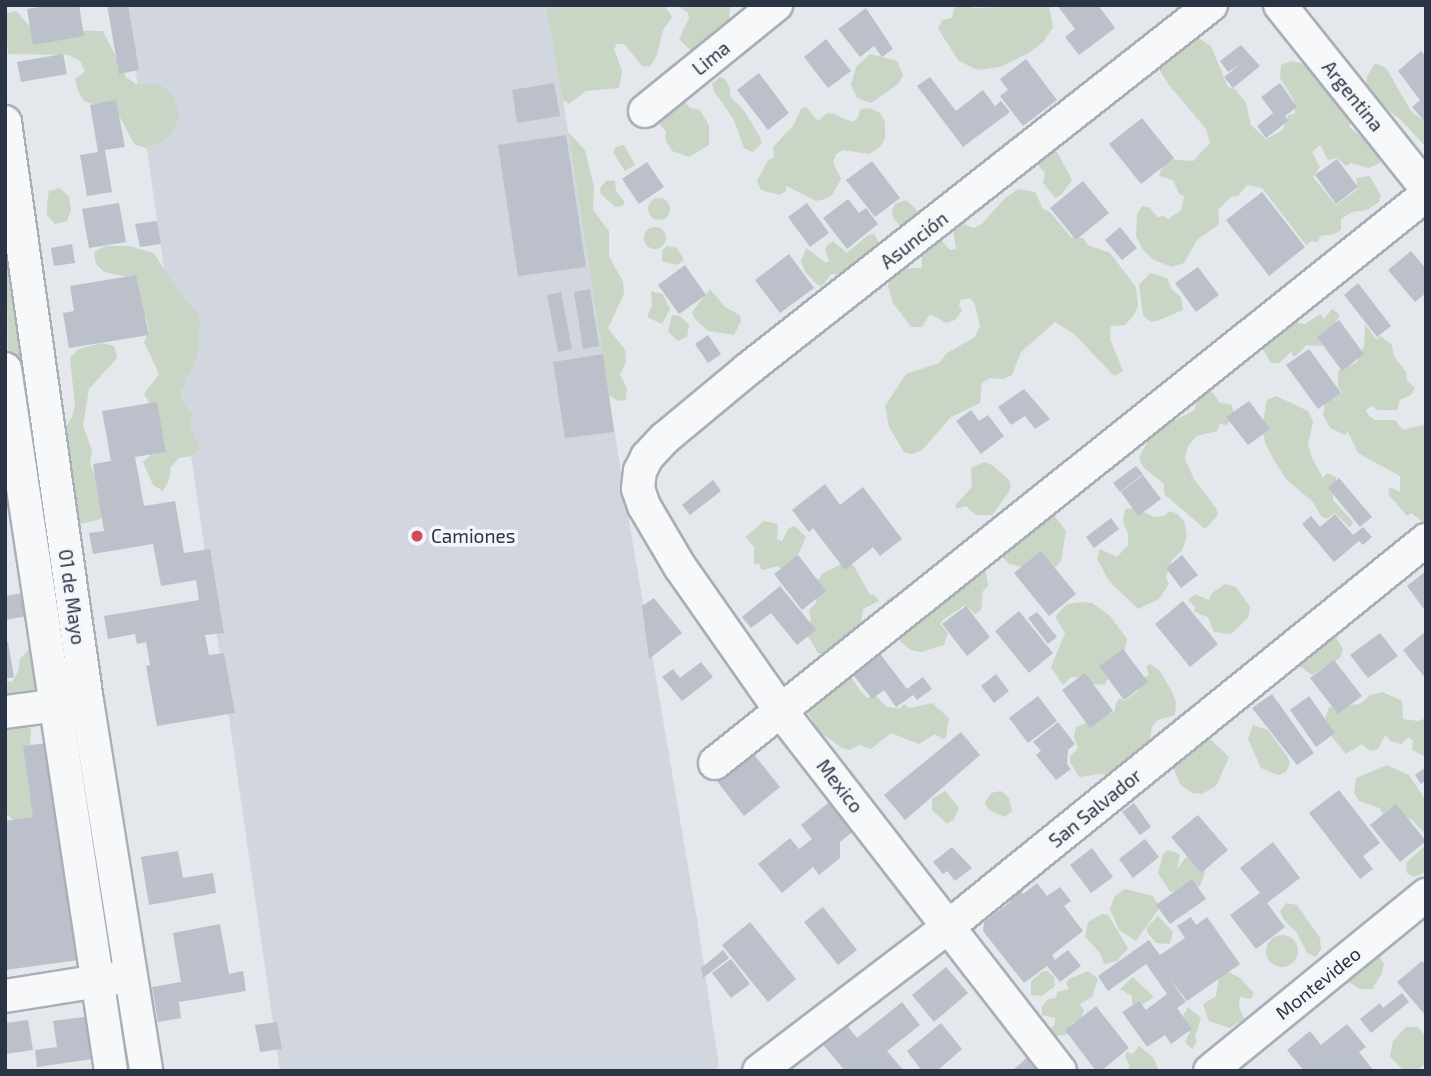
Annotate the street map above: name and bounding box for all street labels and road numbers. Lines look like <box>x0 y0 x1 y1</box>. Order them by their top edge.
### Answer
street label: Lima <box>688 36 734 80</box>
street label: Argentina <box>1318 56 1388 136</box>
street label: Asunción <box>876 207 952 273</box>
street label: 01 de Mayo <box>54 548 90 646</box>
street label: Mexico <box>812 755 868 817</box>
street label: San Salvador <box>1044 764 1146 852</box>
street label: Montevideo <box>1271 942 1365 1024</box>

